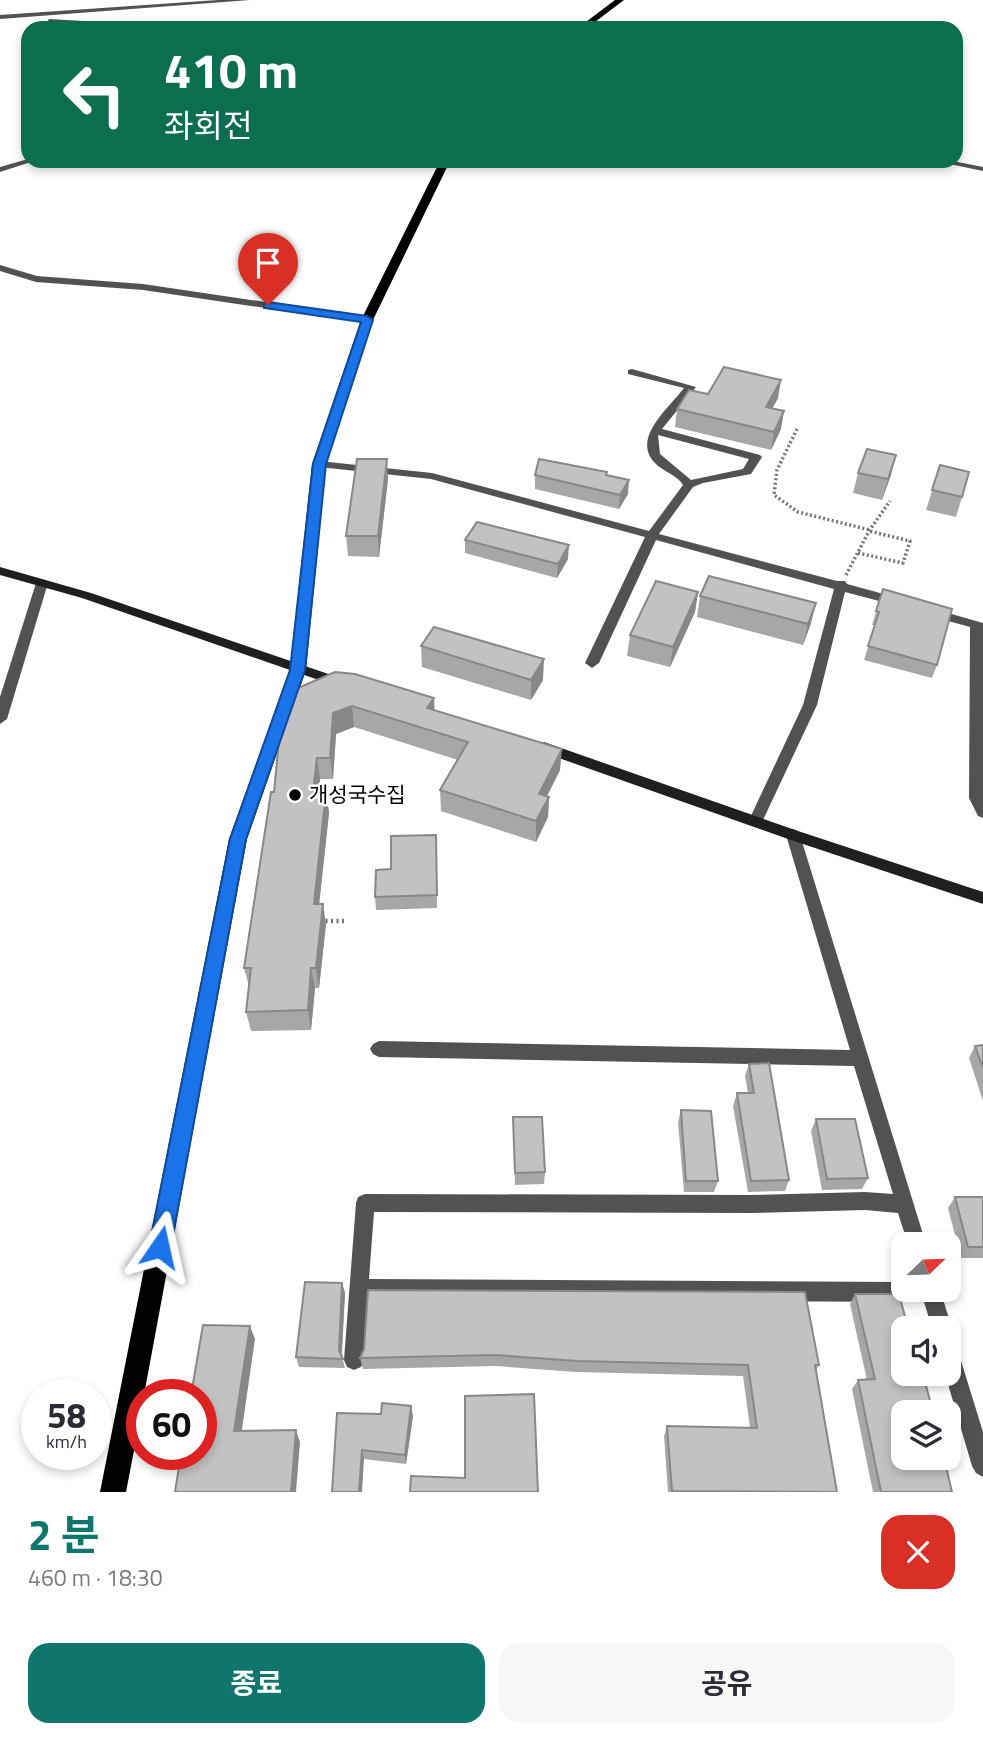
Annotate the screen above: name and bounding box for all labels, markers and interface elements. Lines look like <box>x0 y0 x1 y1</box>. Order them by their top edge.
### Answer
text: 410 m <box>164 32 298 107</box>
icon: left <box>49 49 140 140</box>
text: 좌회전 <box>164 101 252 149</box>
pin <box>238 233 298 305</box>
icon: arrive <box>249 244 287 282</box>
place label: 개성국수집 <box>309 778 406 810</box>
marker: 개성국수집 <box>287 787 303 803</box>
position arrow <box>123 1210 197 1284</box>
north arrow <box>891 1232 961 1302</box>
map controls <box>891 1232 961 1470</box>
button: sound <box>891 1316 961 1386</box>
speed limit sign: 60 <box>126 1379 217 1470</box>
text: 58 <box>47 1388 86 1442</box>
button: layers <box>891 1400 961 1470</box>
text: km/h <box>46 1428 87 1455</box>
text: 2 분 <box>28 1502 99 1566</box>
button: close <box>881 1515 955 1589</box>
text: 460 m · 18:30 <box>28 1560 163 1595</box>
button: 종료 <box>28 1643 485 1723</box>
button: 공유 <box>499 1643 955 1723</box>

